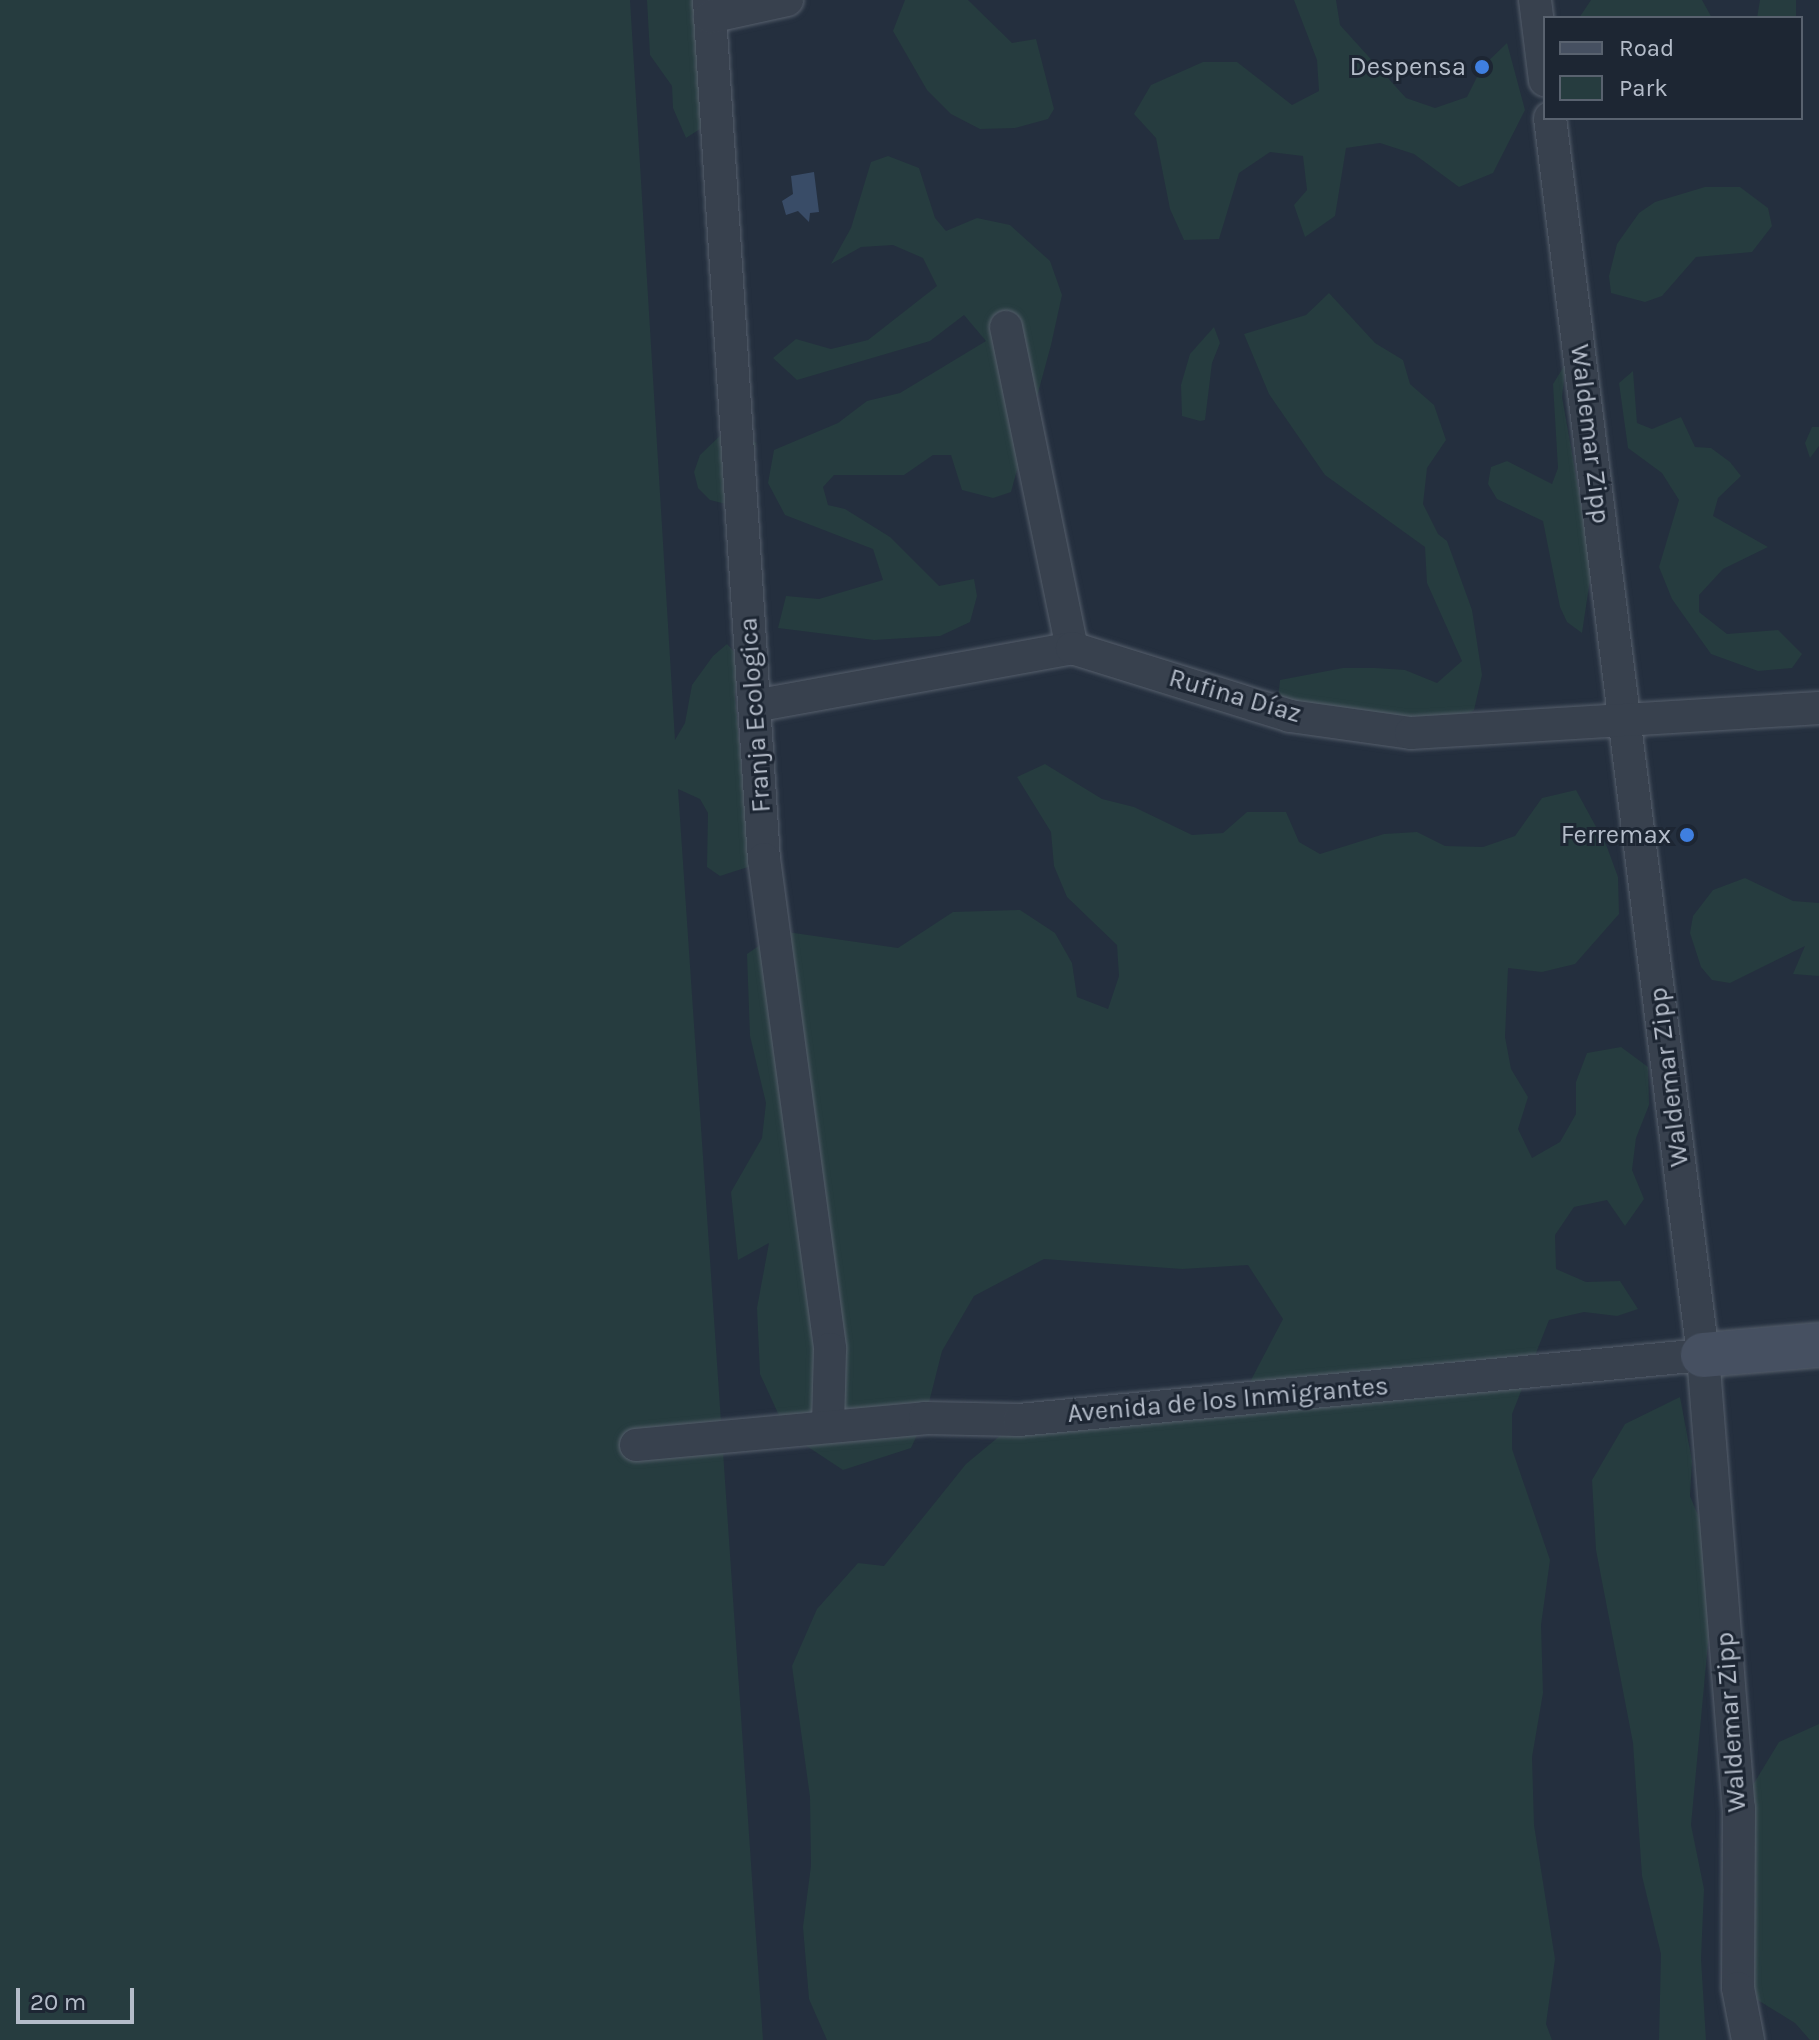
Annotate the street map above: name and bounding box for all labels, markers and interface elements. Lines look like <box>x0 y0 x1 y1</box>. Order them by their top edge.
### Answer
legend <box>1543 16 1803 120</box>
text: Road <box>1619 34 1674 62</box>
place label: Despensa <box>1350 51 1466 83</box>
marker: Despensa <box>1473 58 1491 76</box>
text: Park <box>1619 74 1668 102</box>
street label: Waldemar Zipp <box>1564 343 1616 525</box>
street label: Franja Ecologica <box>733 616 777 814</box>
street label: Rufina Díaz <box>1165 662 1305 730</box>
place label: Ferremax <box>1561 819 1671 851</box>
marker: Ferremax <box>1678 826 1696 844</box>
street label: Waldemar Zipp <box>1643 986 1695 1168</box>
street label: Avenida de los Inmigrantes <box>1066 1370 1390 1430</box>
street label: Waldemar Zipp <box>1709 1631 1753 1813</box>
scale bar <box>20 1972 138 2022</box>
text: 20 m <box>30 1988 86 2016</box>

